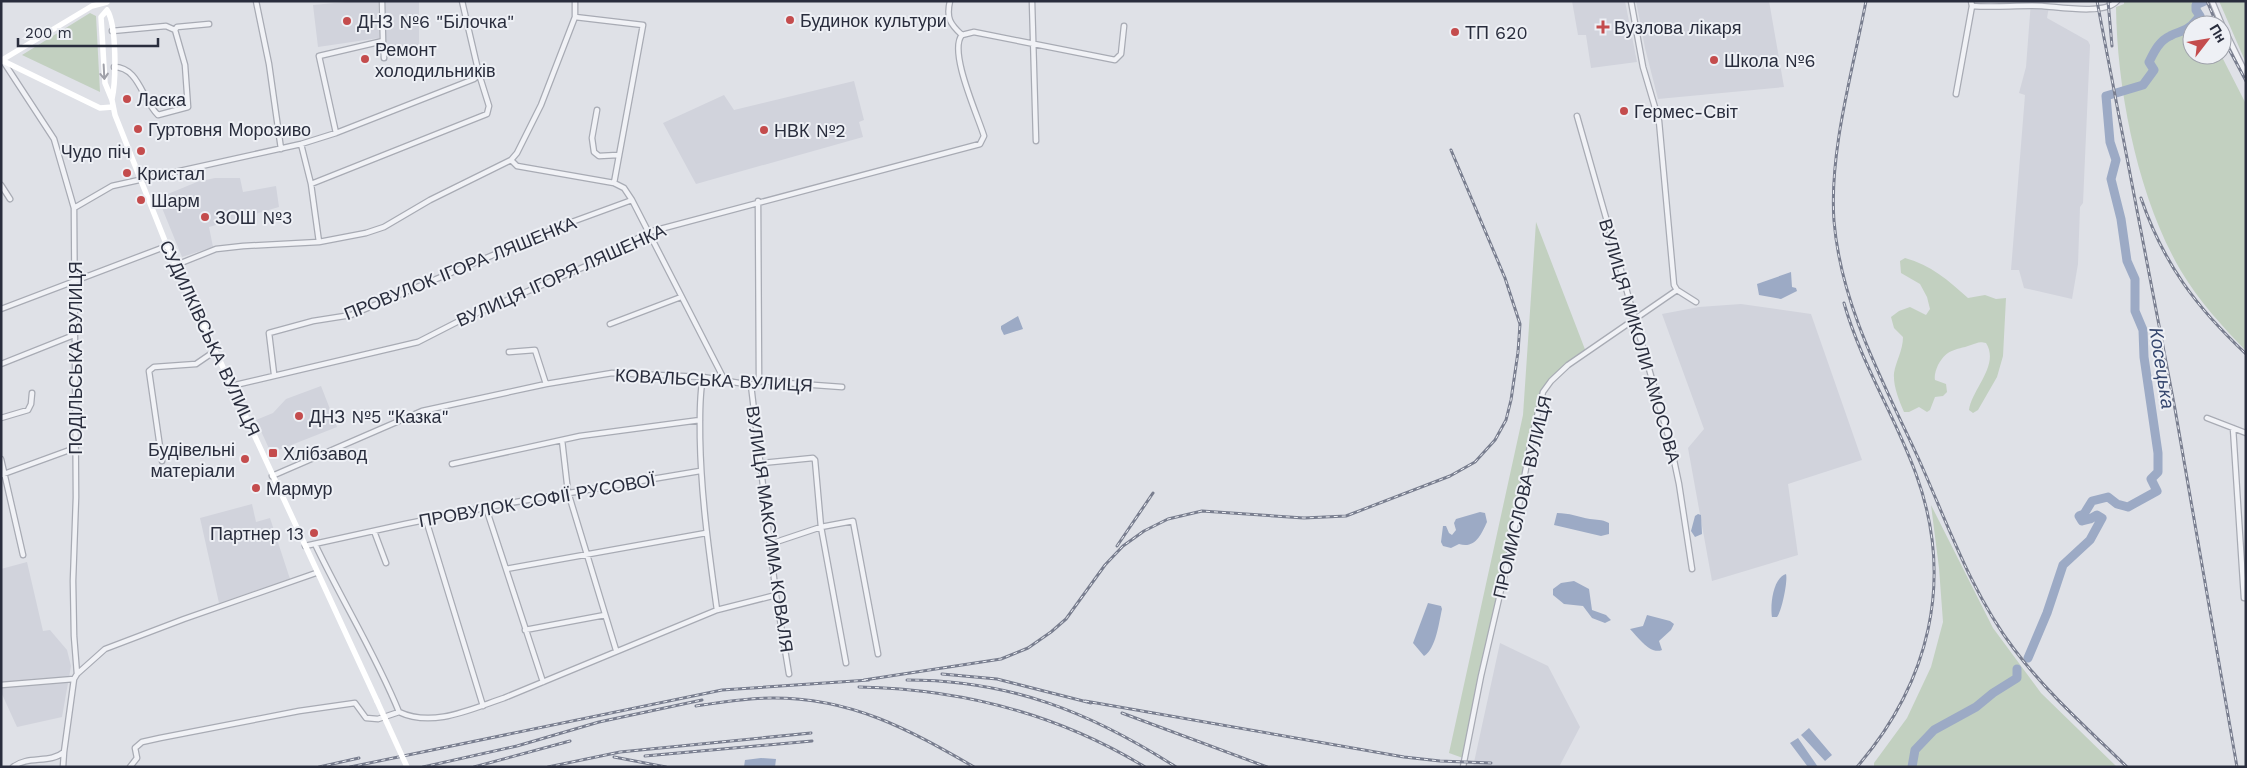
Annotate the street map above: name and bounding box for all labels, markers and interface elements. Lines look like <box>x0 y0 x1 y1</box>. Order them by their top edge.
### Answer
place label: Будинок культури <box>800 10 947 31</box>
place label: ДНЗ №6 "Білочка" <box>357 11 514 32</box>
marker: Будинок культури <box>784 14 796 26</box>
scale bar <box>18 15 158 47</box>
marker: ДНЗ №6 "Білочка" <box>341 15 353 27</box>
north arrow <box>2182 15 2232 65</box>
place label: Вузлова лікаря <box>1614 17 1741 38</box>
marker: Вузлова лікаря <box>1596 20 1610 34</box>
text: Пн <box>2207 21 2230 45</box>
place label: ТП 620 <box>1465 22 1528 43</box>
text: 200 m <box>25 24 72 42</box>
marker: ТП 620 <box>1449 26 1461 38</box>
place label: Ремонт холодильників <box>375 39 496 81</box>
place label: Школа №6 <box>1724 50 1815 71</box>
marker: Ремонт холодильників <box>359 53 371 65</box>
marker: Школа №6 <box>1708 54 1720 66</box>
one-way arrow <box>100 64 109 80</box>
place label: Ласка <box>137 89 187 110</box>
marker: Ласка <box>121 93 133 105</box>
place label: Гермес-Світ <box>1634 101 1738 122</box>
marker: Гермес-Світ <box>1618 105 1630 117</box>
place label: Гуртовня Морозиво <box>148 119 311 140</box>
place label: НВК №2 <box>774 120 846 141</box>
marker: Гуртовня Морозиво <box>132 123 144 135</box>
marker: НВК №2 <box>758 124 770 136</box>
place label: Чудо піч <box>61 141 131 162</box>
marker: Чудо піч <box>135 145 147 157</box>
place label: Кристал <box>137 163 205 184</box>
marker: Кристал <box>121 167 133 179</box>
place label: Шарм <box>151 190 200 211</box>
marker: Шарм <box>135 194 147 206</box>
place label: ЗОШ №3 <box>215 207 293 228</box>
marker: ЗОШ №3 <box>199 211 211 223</box>
street label: ПРОВУЛОК ІГОРА ЛЯШЕНКА <box>341 212 579 324</box>
street label: ВУЛИЦЯ МИКОЛИ АМОСОВА <box>1595 216 1685 466</box>
street label: ВУЛИЦЯ ІГОРЯ ЛЯШЕНКА <box>453 219 669 331</box>
street label: СУДИЛКІВСЬКА ВУЛИЦЯ <box>155 237 265 439</box>
street label: ПОДІЛЬСЬКА ВУЛИЦЯ <box>65 261 86 455</box>
water label: Косецька <box>2144 326 2180 410</box>
street label: КОВАЛЬСЬКА ВУЛИЦЯ <box>615 364 813 396</box>
street label: ПРОМИСЛОВА ВУЛИЦЯ <box>1488 394 1556 600</box>
street label: ВУЛИЦЯ МАКСИМА КОВАЛЯ <box>742 404 798 654</box>
place label: ДНЗ №5 "Казка" <box>309 406 449 427</box>
marker: ДНЗ №5 "Казка" <box>293 410 305 422</box>
place label: Будівельні матеріали <box>148 439 235 481</box>
place label: Хлібзавод <box>283 443 368 464</box>
marker: Хлібзавод <box>267 447 279 459</box>
marker: Будівельні матеріали <box>239 453 251 465</box>
street label: ПРОВУЛОК СОФІЇ РУСОВОЇ <box>417 469 657 531</box>
place label: Мармур <box>266 478 333 499</box>
marker: Мармур <box>250 482 262 494</box>
place label: Партнер 13 <box>210 523 304 544</box>
marker: Партнер 13 <box>308 527 320 539</box>

